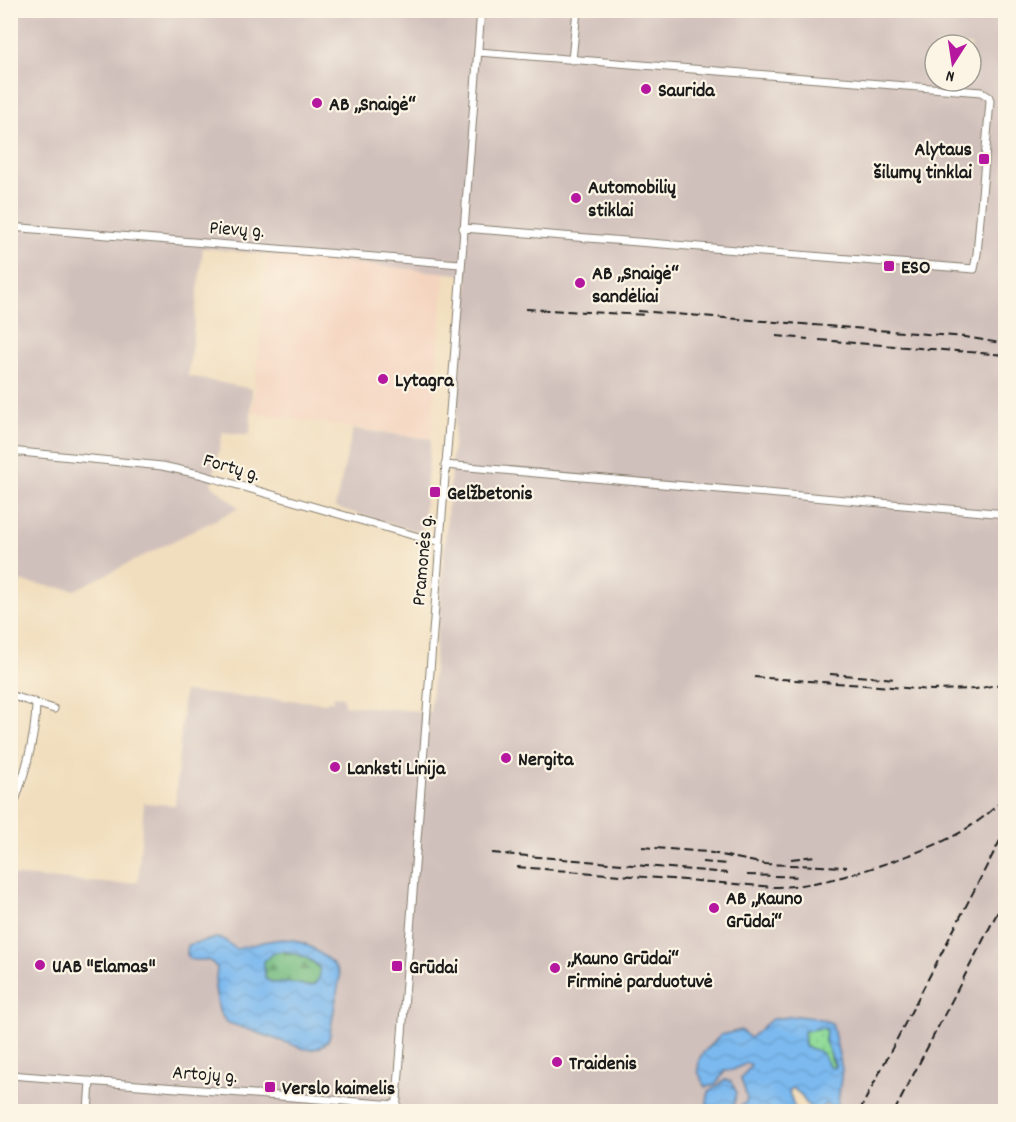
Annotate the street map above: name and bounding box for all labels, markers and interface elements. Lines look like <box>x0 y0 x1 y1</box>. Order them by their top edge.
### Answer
north arrow <box>923 33 983 93</box>
text: N <box>944 63 957 87</box>
place label: Saurida <box>658 78 715 106</box>
marker: Saurida <box>639 82 653 96</box>
place label: AB „Snaigė“ <box>329 92 416 120</box>
marker: AB „Snaigė“ <box>310 96 324 110</box>
place label: Alytaus šilumų tinklai <box>873 137 972 188</box>
marker: Alytaus šilumų tinklai <box>977 152 991 166</box>
place label: Automobilių stiklai <box>588 175 676 226</box>
marker: Automobilių stiklai <box>569 191 583 205</box>
street label: Pievų g. <box>208 215 265 247</box>
place label: ESO <box>901 255 930 283</box>
marker: ESO <box>882 259 896 273</box>
place label: AB „Snaigė“ sandėliai <box>592 261 679 312</box>
marker: AB „Snaigė“ sandėliai <box>573 276 587 290</box>
place label: Lytagra <box>395 368 454 396</box>
marker: Lytagra <box>376 372 390 386</box>
street label: Fortų g. <box>199 447 263 490</box>
place label: Gelžbetonis <box>447 481 533 509</box>
marker: Gelžbetonis <box>428 485 442 499</box>
street label: Pramonės g. <box>406 513 442 607</box>
place label: Nergita <box>518 747 574 775</box>
marker: Nergita <box>499 751 513 765</box>
place label: Lanksti Linija <box>347 756 446 784</box>
marker: Lanksti Linija <box>328 760 342 774</box>
place label: AB „Kauno Grūdai“ <box>726 886 802 937</box>
marker: AB „Kauno Grūdai“ <box>707 901 721 915</box>
place label: „Kauno Grūdai“ Firminė parduotuvė <box>567 946 713 997</box>
place label: UAB "Elamas" <box>52 954 156 982</box>
place label: Grūdai <box>409 955 458 983</box>
marker: UAB "Elamas" <box>33 958 47 972</box>
marker: Grūdai <box>390 959 404 973</box>
marker: „Kauno Grūdai“ Firminė parduotuvė <box>548 961 562 975</box>
place label: Traidenis <box>569 1051 637 1079</box>
marker: Traidenis <box>550 1055 564 1069</box>
street label: Artojų g. <box>171 1060 238 1092</box>
place label: Verslo kaimelis <box>282 1076 395 1104</box>
marker: Verslo kaimelis <box>263 1080 277 1094</box>

